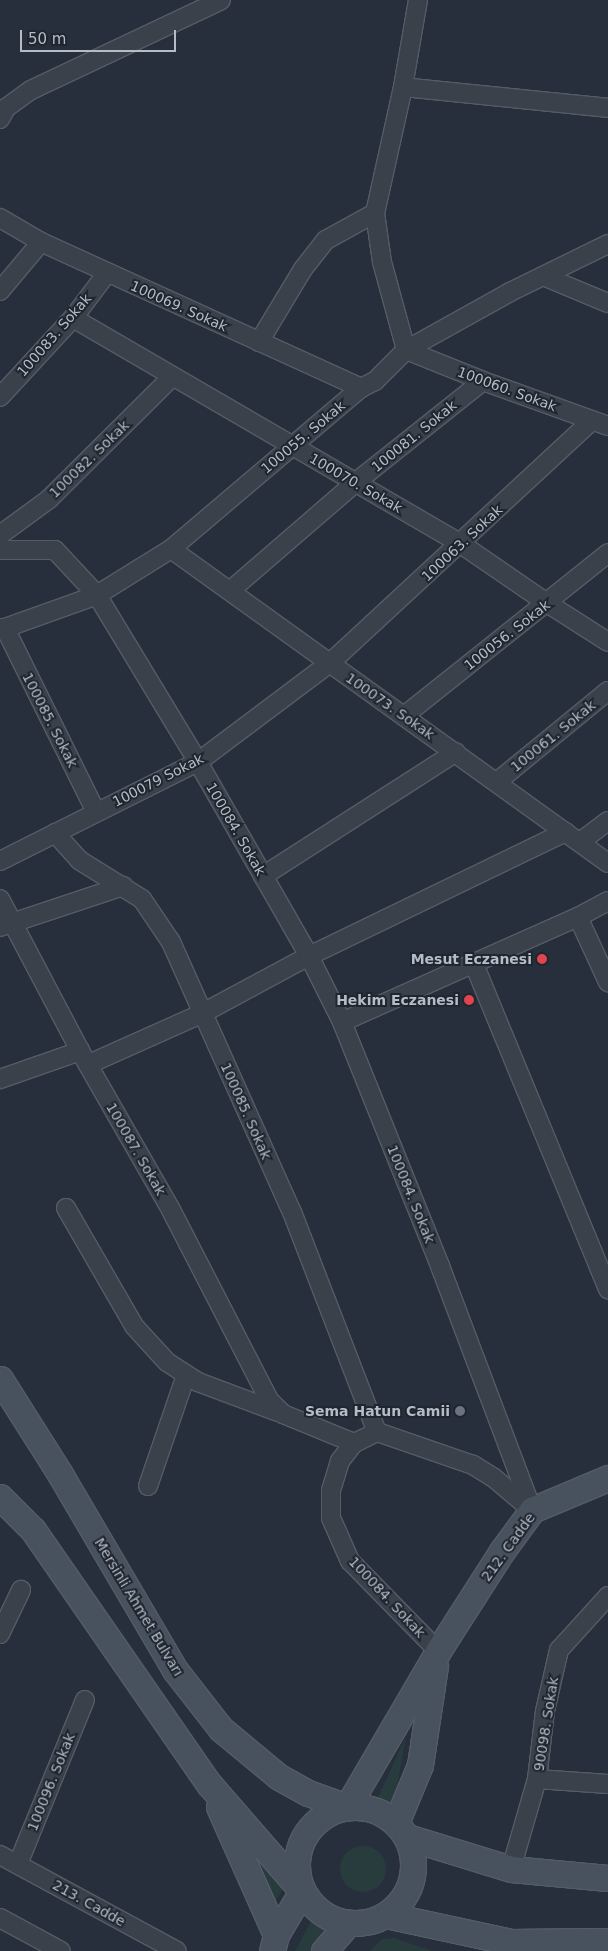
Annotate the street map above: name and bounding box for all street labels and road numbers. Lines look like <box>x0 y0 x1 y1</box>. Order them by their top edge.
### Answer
street label: 100069. Sokak <box>128 277 230 335</box>
street label: 100083. Sokak <box>13 290 95 380</box>
street label: 100060. Sokak <box>455 363 559 415</box>
street label: 100055. Sokak <box>258 397 348 477</box>
street label: 100081. Sokak <box>368 397 460 475</box>
street label: 100082. Sokak <box>46 417 132 501</box>
street label: 100070. Sokak <box>307 450 405 516</box>
street label: 100063. Sokak <box>418 501 506 585</box>
street label: 100056. Sokak <box>461 596 553 674</box>
street label: 100073. Sokak <box>342 669 438 743</box>
street label: 100085. Sokak <box>19 670 81 770</box>
street label: 100061. Sokak <box>507 697 599 775</box>
street label: 100079 Sokak <box>110 750 206 810</box>
street label: 100084. Sokak <box>203 780 269 878</box>
street label: 100085. Sokak <box>217 1060 275 1162</box>
street label: 100087. Sokak <box>103 1100 169 1198</box>
street label: 100084. Sokak <box>384 1142 438 1246</box>
street label: 212. Cadde <box>478 1510 538 1584</box>
street label: Mersinli Ahmet Bulvarı <box>91 1535 187 1679</box>
street label: 100084. Sokak <box>345 1553 429 1641</box>
street label: 90098. Sokak <box>530 1676 562 1772</box>
street label: 100096. Sokak <box>24 1730 78 1834</box>
street label: 213. Cadde <box>50 1876 128 1930</box>

